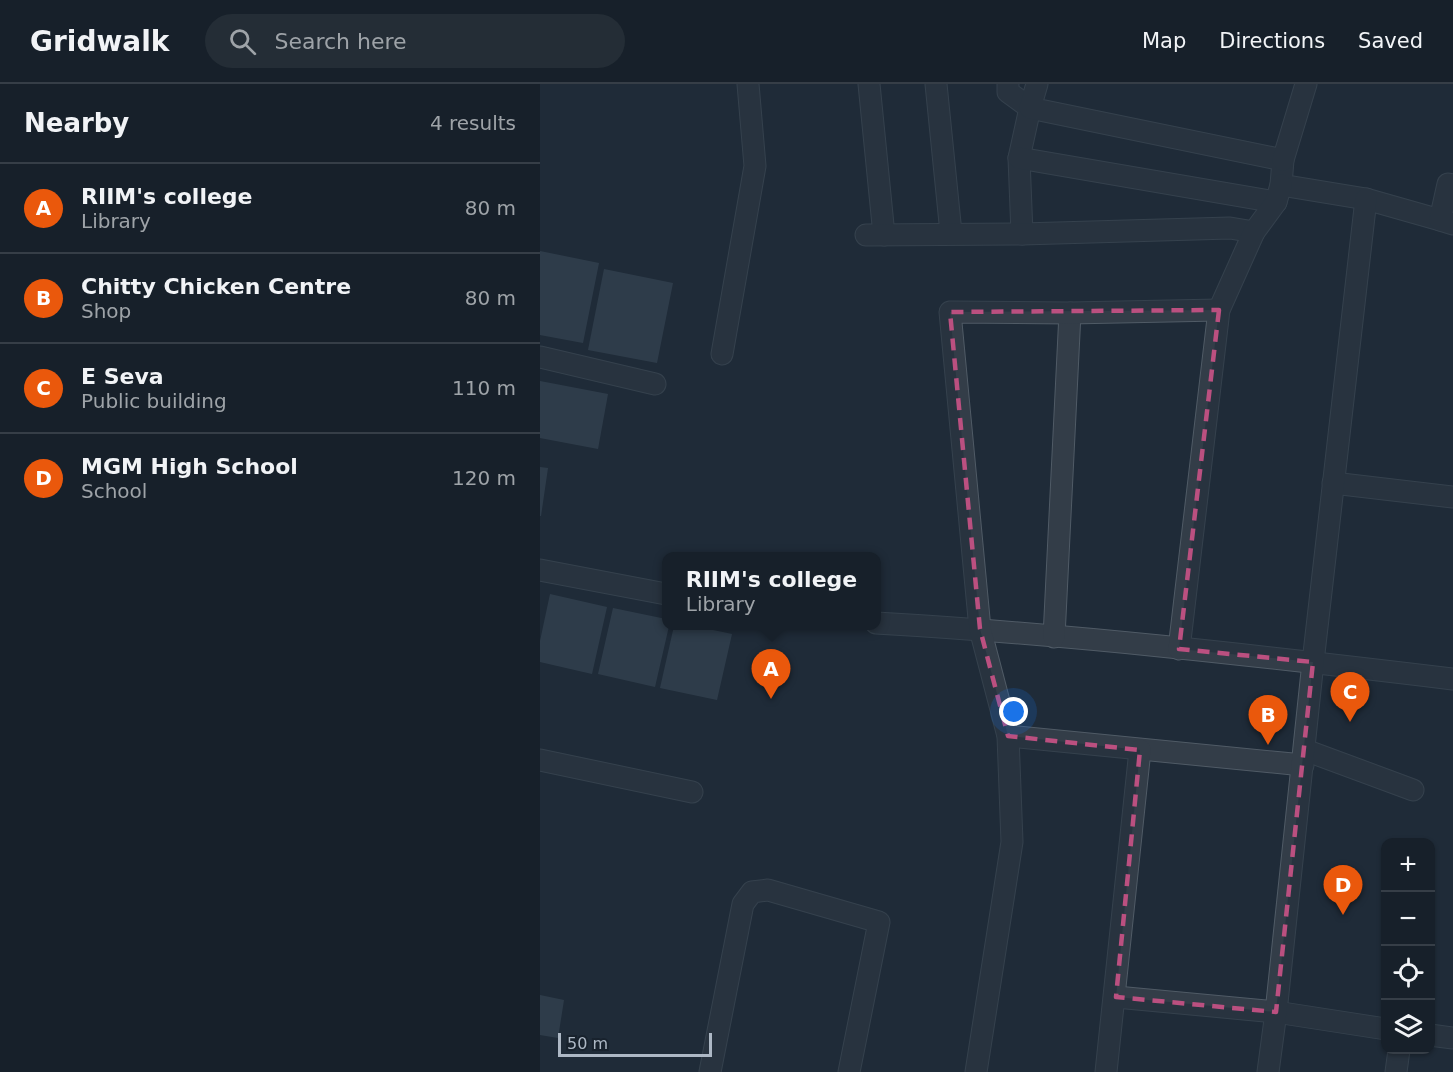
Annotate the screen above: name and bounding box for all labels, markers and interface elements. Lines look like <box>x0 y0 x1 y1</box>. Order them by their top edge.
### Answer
search box <box>205 14 625 68</box>
text: Gridwalk <box>30 25 169 58</box>
icon: search <box>226 25 259 58</box>
text: Search here <box>274 29 407 54</box>
text: Map <box>1142 29 1186 53</box>
text: Directions <box>1219 29 1325 53</box>
text: Saved <box>1358 29 1423 53</box>
text: Nearby <box>24 108 129 138</box>
text: 4 results <box>430 111 516 135</box>
text: RIIM's college <box>81 184 253 209</box>
text: A <box>36 196 51 220</box>
text: 80 m <box>465 196 516 220</box>
text: Library <box>81 209 151 233</box>
text: Chitty Chicken Centre <box>81 274 351 299</box>
text: B <box>36 286 51 310</box>
text: 80 m <box>465 286 516 310</box>
text: Shop <box>81 299 131 323</box>
text: E Seva <box>81 364 164 389</box>
text: C <box>36 376 51 400</box>
text: 110 m <box>452 376 516 400</box>
text: Public building <box>81 389 227 413</box>
text: MGM High School <box>81 454 298 479</box>
text: D <box>35 466 52 490</box>
text: 120 m <box>452 466 516 490</box>
text: School <box>81 479 147 503</box>
popup <box>662 552 881 630</box>
text: RIIM's college <box>686 567 857 592</box>
text: Library <box>686 592 756 616</box>
pin: A <box>752 650 790 699</box>
pin: C <box>1330 672 1370 722</box>
pin: B <box>1248 696 1288 745</box>
your location <box>999 697 1028 726</box>
map controls <box>1381 838 1435 1054</box>
button: + <box>1381 838 1435 892</box>
pin: D <box>1324 866 1362 915</box>
button: − <box>1381 892 1435 946</box>
button: locate <box>1381 946 1435 1000</box>
button: layers <box>1381 1000 1435 1054</box>
scale bar <box>558 1030 712 1058</box>
text: 50 m <box>567 1034 608 1053</box>

